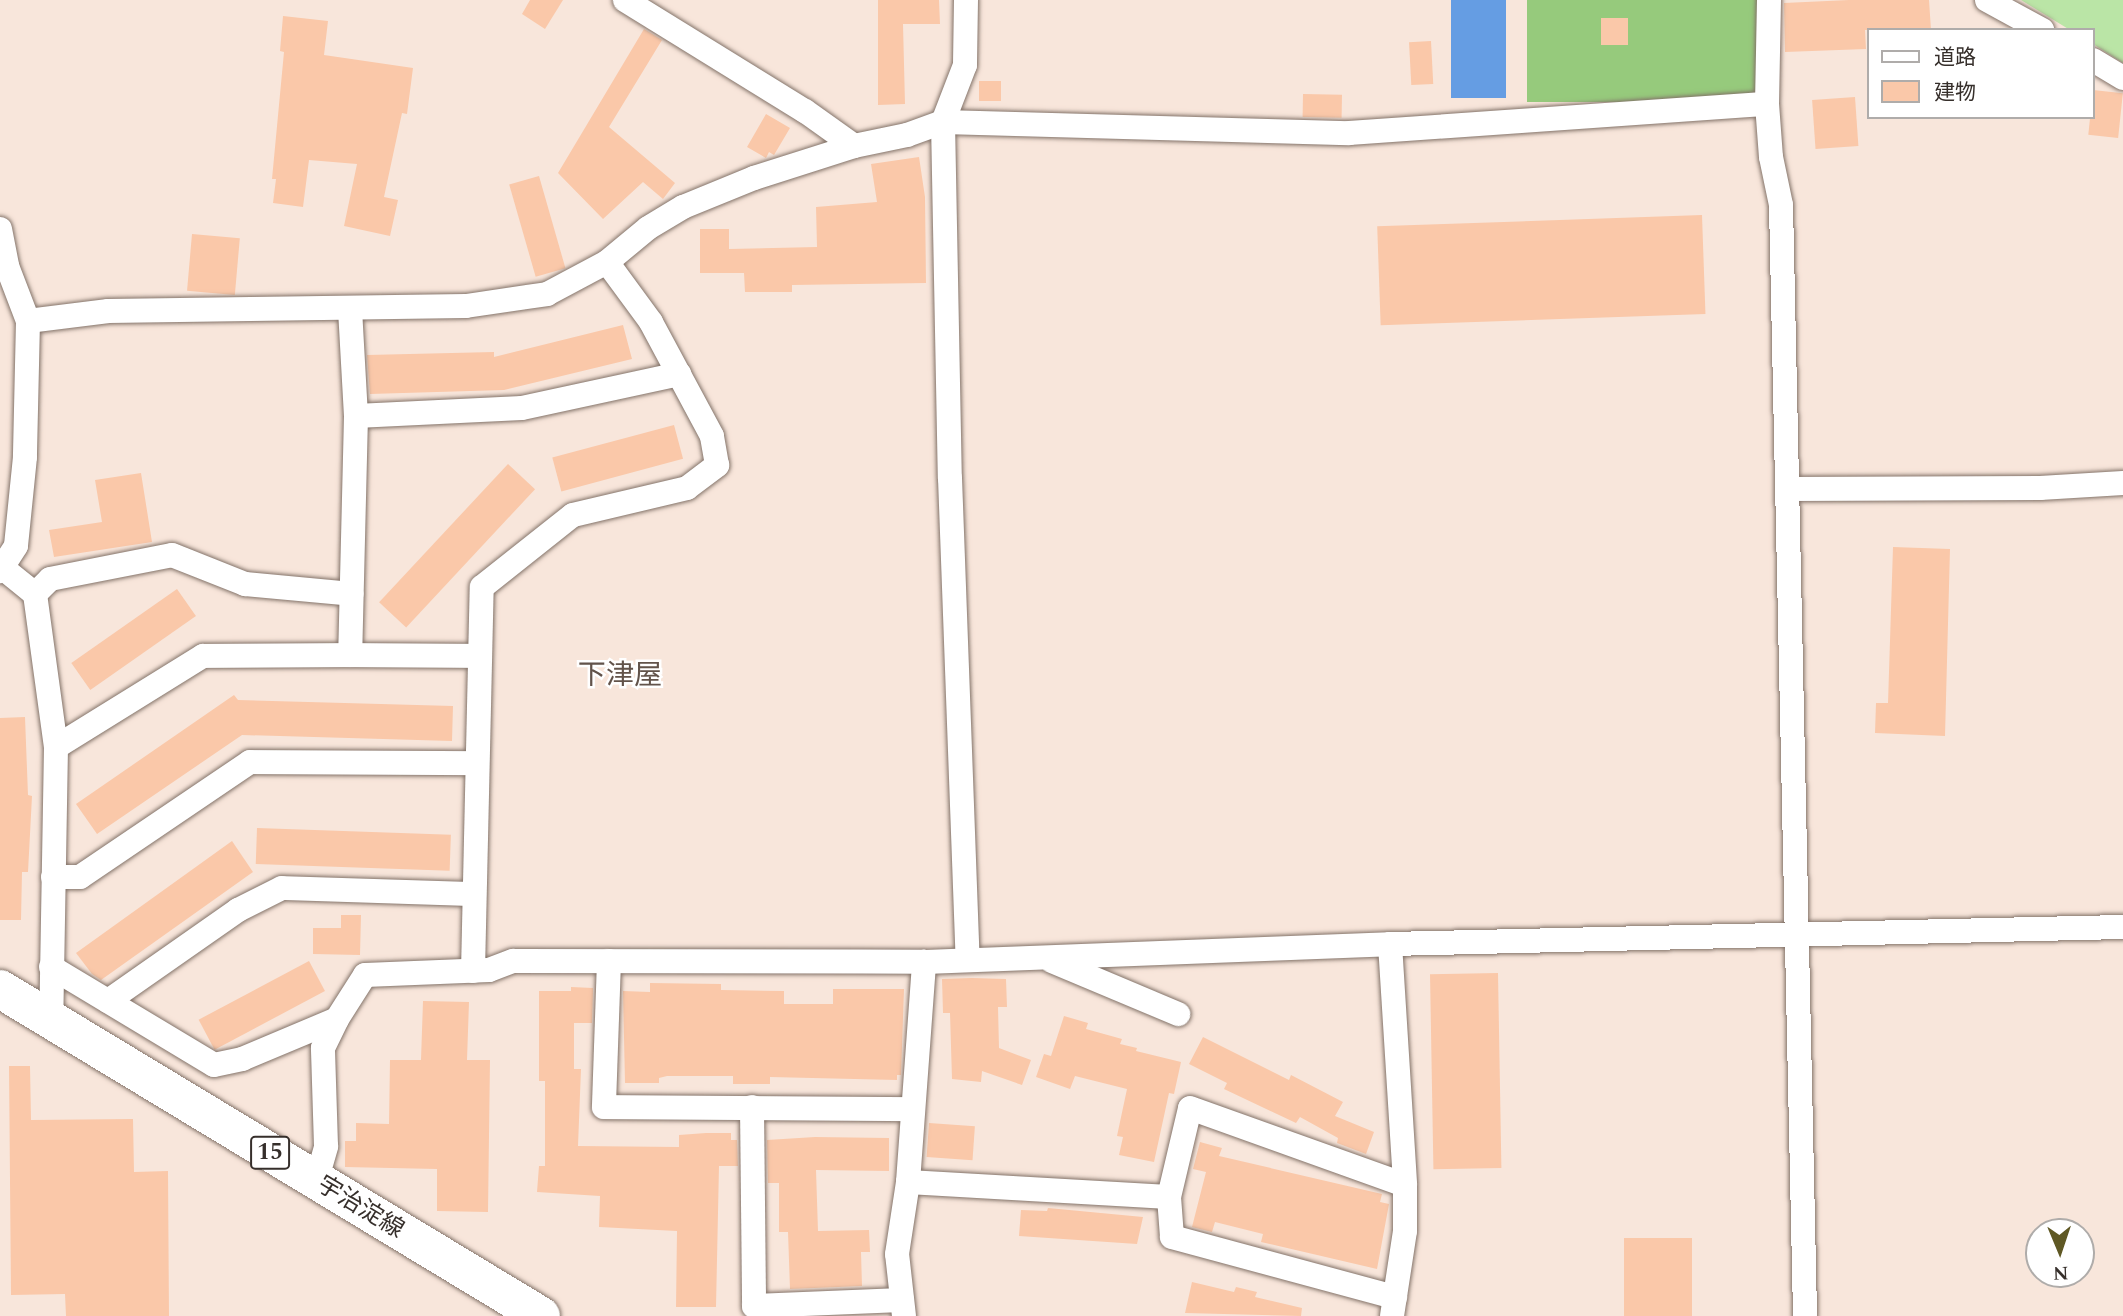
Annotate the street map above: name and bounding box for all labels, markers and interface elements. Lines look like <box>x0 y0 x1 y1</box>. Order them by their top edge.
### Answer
legend <box>1868 28 2095 119</box>
text: 道路 <box>1934 42 1976 74</box>
text: 建物 <box>1934 77 1976 109</box>
district label: 下津屋 <box>578 659 662 693</box>
road number: 15 <box>249 1134 291 1172</box>
street label: 宇治淀線 <box>311 1171 409 1245</box>
north arrow <box>2025 1218 2095 1288</box>
text: N <box>2052 1258 2069 1287</box>

